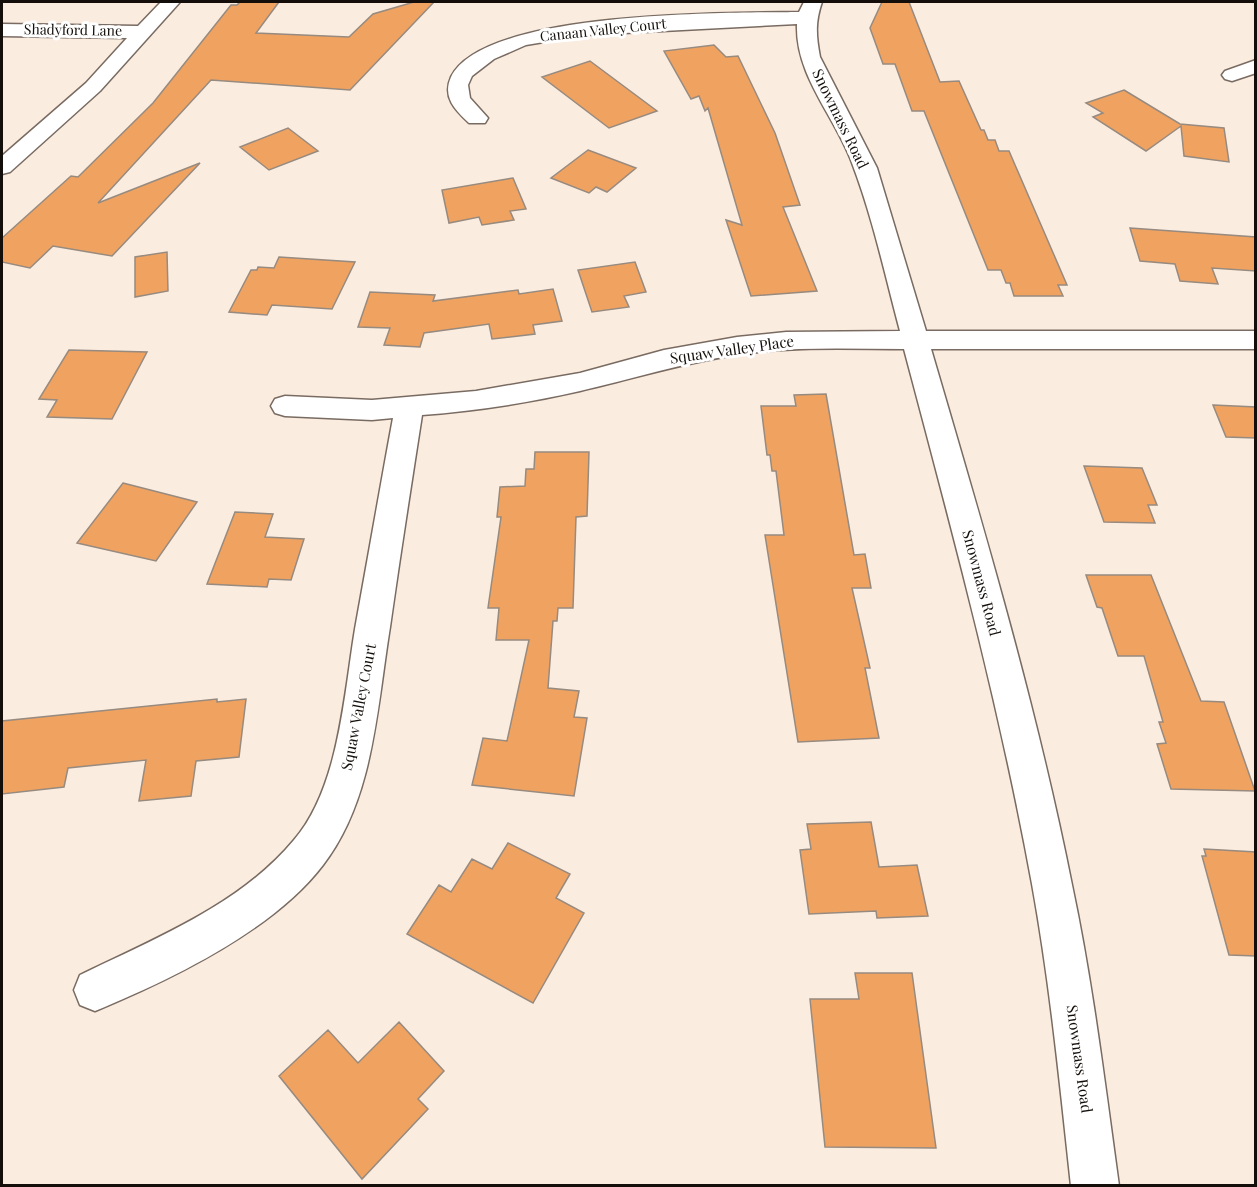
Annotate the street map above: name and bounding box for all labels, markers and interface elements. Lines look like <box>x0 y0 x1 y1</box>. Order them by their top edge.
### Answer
street label: Canaan Valley Court <box>539 13 668 46</box>
street label: Shadyford Lane <box>24 19 122 40</box>
street label: Snowmass Road <box>808 65 874 172</box>
street label: Squaw Valley Place <box>669 330 795 368</box>
street label: Snowmass Road <box>958 528 1006 638</box>
street label: Squaw Valley Court <box>336 641 380 772</box>
street label: Snowmass Road <box>1063 1004 1098 1114</box>

